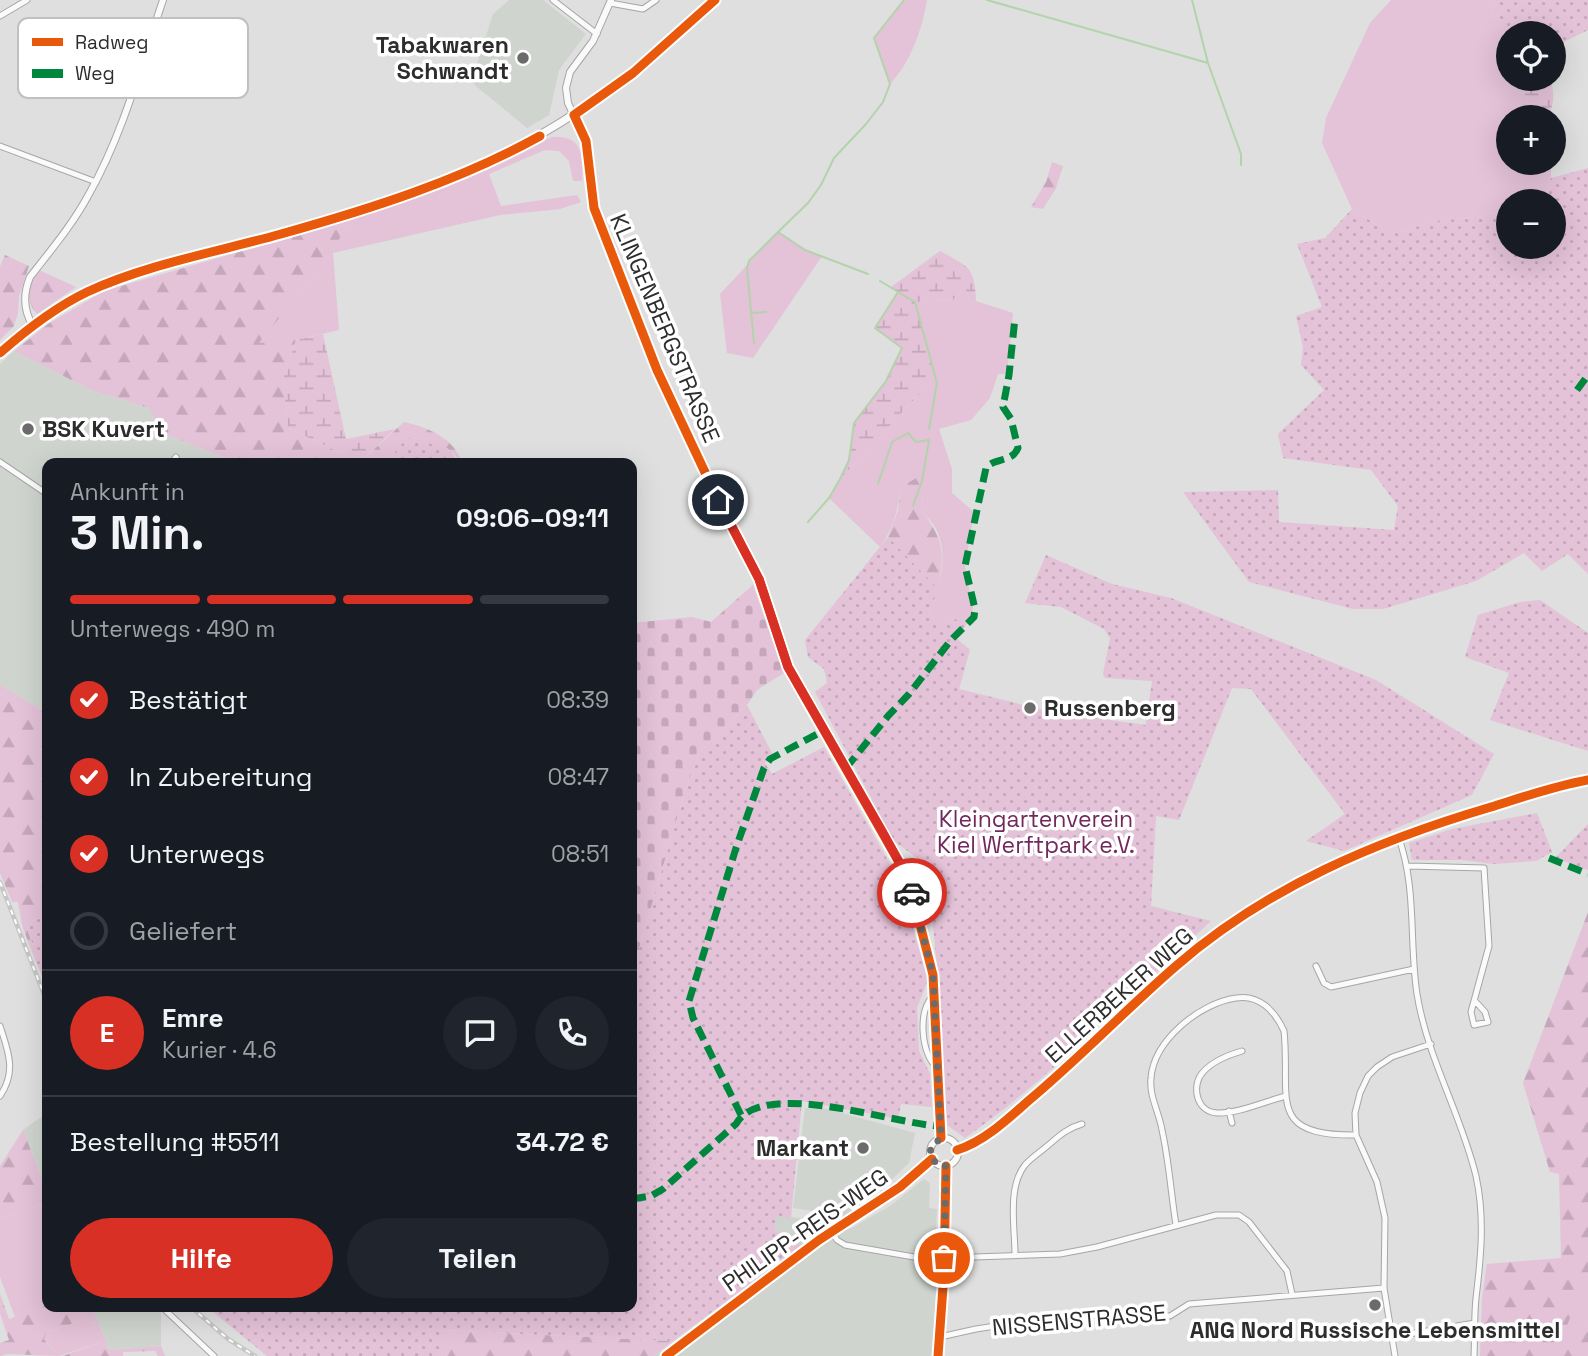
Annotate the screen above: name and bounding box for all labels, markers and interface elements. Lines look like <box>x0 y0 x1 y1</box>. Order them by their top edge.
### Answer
legend <box>18 18 248 98</box>
map controls <box>1496 21 1566 259</box>
button: locate <box>1496 21 1566 91</box>
text: Radweg <box>75 30 148 55</box>
place label: Tabakwaren Schwandt <box>376 30 509 86</box>
marker: Tabakwaren Schwandt <box>515 50 531 66</box>
text: Weg <box>75 61 115 86</box>
button: + <box>1496 105 1566 175</box>
button: − <box>1496 189 1566 259</box>
street label: KLINGENBERGSTRASSE <box>603 209 727 447</box>
place label: BSK Kuvert <box>42 414 165 444</box>
marker: BSK Kuvert <box>20 421 36 437</box>
pin <box>688 470 748 530</box>
text: Ankunft in <box>70 477 185 507</box>
icon: home <box>699 481 737 519</box>
text: 09:06–09:11 <box>456 501 609 535</box>
text: 3 Min. <box>70 504 205 562</box>
text: Unterwegs · 490 m <box>70 614 275 644</box>
icon: check <box>70 681 108 719</box>
text: Bestätigt <box>129 683 248 717</box>
text: 08:39 <box>546 685 609 715</box>
place label: Russenberg <box>1044 693 1176 723</box>
marker: Russenberg <box>1022 700 1038 716</box>
icon: check <box>70 758 108 796</box>
text: In Zubereitung <box>129 760 313 794</box>
text: 08:47 <box>547 762 609 792</box>
park label: Kleingartenverein Kiel Werftpark e.V. <box>937 804 1135 860</box>
icon: check <box>70 835 108 873</box>
text: Unterwegs <box>129 837 265 871</box>
text: 08:51 <box>551 839 609 869</box>
courier <box>877 858 947 928</box>
icon: car <box>893 874 931 912</box>
text: Geliefert <box>129 914 237 948</box>
street label: ELLERBEKER WEG <box>1039 921 1199 1069</box>
button: chat <box>443 996 517 1070</box>
button: phone <box>535 996 609 1070</box>
text: Emre <box>162 1001 223 1035</box>
text: E <box>100 1016 114 1050</box>
text: Kurier · 4.6 <box>162 1035 277 1065</box>
text: Bestellung #5511 <box>70 1125 280 1159</box>
text: 34.72 € <box>516 1125 609 1159</box>
place label: Markant <box>756 1133 849 1163</box>
marker: Markant <box>855 1140 871 1156</box>
street label: PHILIPP-REIS-WEG <box>716 1162 894 1298</box>
button: Hilfe <box>70 1218 333 1298</box>
button: Teilen <box>347 1218 609 1298</box>
pin <box>914 1228 974 1288</box>
icon: bag <box>925 1239 963 1277</box>
street label: NISSENSTRASSE <box>991 1297 1167 1343</box>
marker: ANG Nord Russische Lebensmittel <box>1367 1297 1383 1313</box>
place label: ANG Nord Russische Lebensmittel <box>1190 1315 1560 1345</box>

